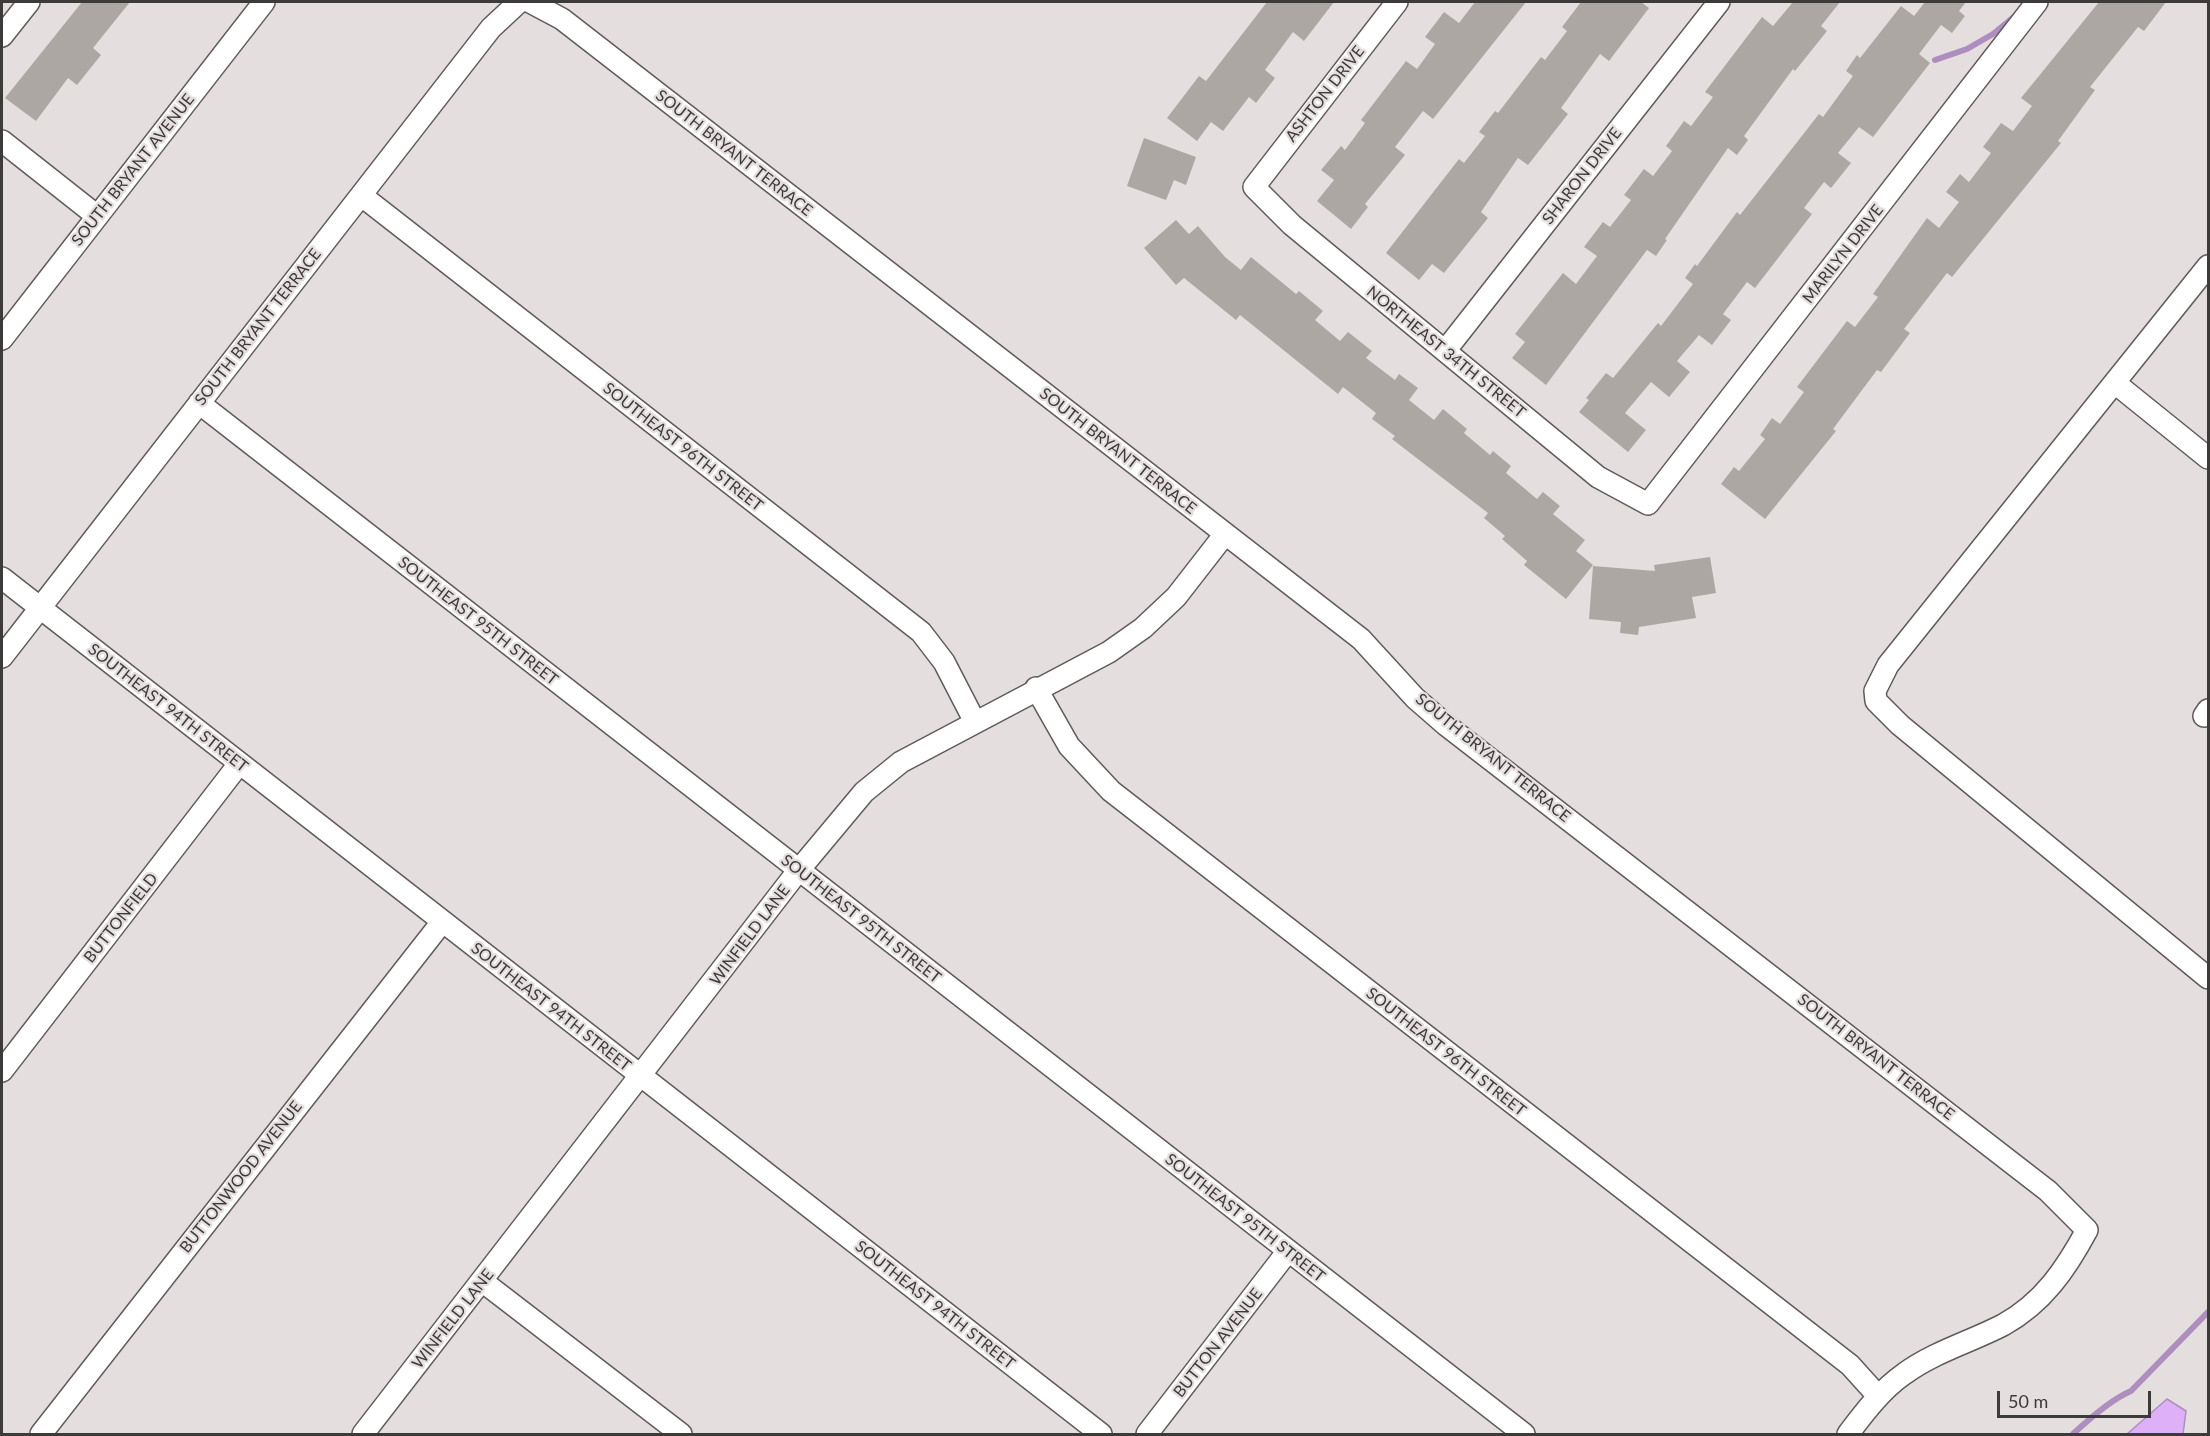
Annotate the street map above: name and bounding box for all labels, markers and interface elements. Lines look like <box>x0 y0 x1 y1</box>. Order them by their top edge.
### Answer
street label: ASHTON DRIVE <box>1282 42 1368 146</box>
street label: SOUTH BRYANT TERRACE <box>652 86 816 220</box>
street label: SOUTH BRYANT AVENUE <box>68 90 198 250</box>
street label: SHARON DRIVE <box>1538 124 1626 228</box>
street label: MARILYN DRIVE <box>1799 201 1887 307</box>
street label: SOUTH BRYANT TERRACE <box>191 245 325 409</box>
street label: NORTHEAST 34TH STREET <box>1363 282 1529 422</box>
street label: SOUTHEAST 96TH STREET <box>599 379 767 515</box>
street label: SOUTH BRYANT TERRACE <box>1036 384 1200 518</box>
street label: SOUTHEAST 95TH STREET <box>394 553 562 689</box>
street label: SOUTHEAST 94TH STREET <box>84 640 252 776</box>
street label: SOUTH BRYANT TERRACE <box>1412 690 1574 826</box>
street label: SOUTHEAST 95TH STREET <box>777 851 945 987</box>
street label: BUTTONFIELD <box>80 869 162 967</box>
street label: WINFIELD LANE <box>706 881 794 989</box>
street label: SOUTHEAST 94TH STREET <box>467 939 635 1075</box>
street label: SOUTHEAST 96TH STREET <box>1362 984 1530 1120</box>
street label: SOUTH BRYANT TERRACE <box>1794 990 1958 1124</box>
street label: BUTTONWOOD AVENUE <box>176 1097 306 1257</box>
street label: SOUTHEAST 95TH STREET <box>1161 1150 1329 1286</box>
street label: SOUTHEAST 94TH STREET <box>851 1237 1019 1373</box>
street label: WINFIELD LANE <box>408 1265 498 1373</box>
street label: BUTTON AVENUE <box>1170 1285 1266 1401</box>
scale bar <box>2000 1379 2154 1417</box>
text: 50 m <box>2008 1390 2048 1412</box>

